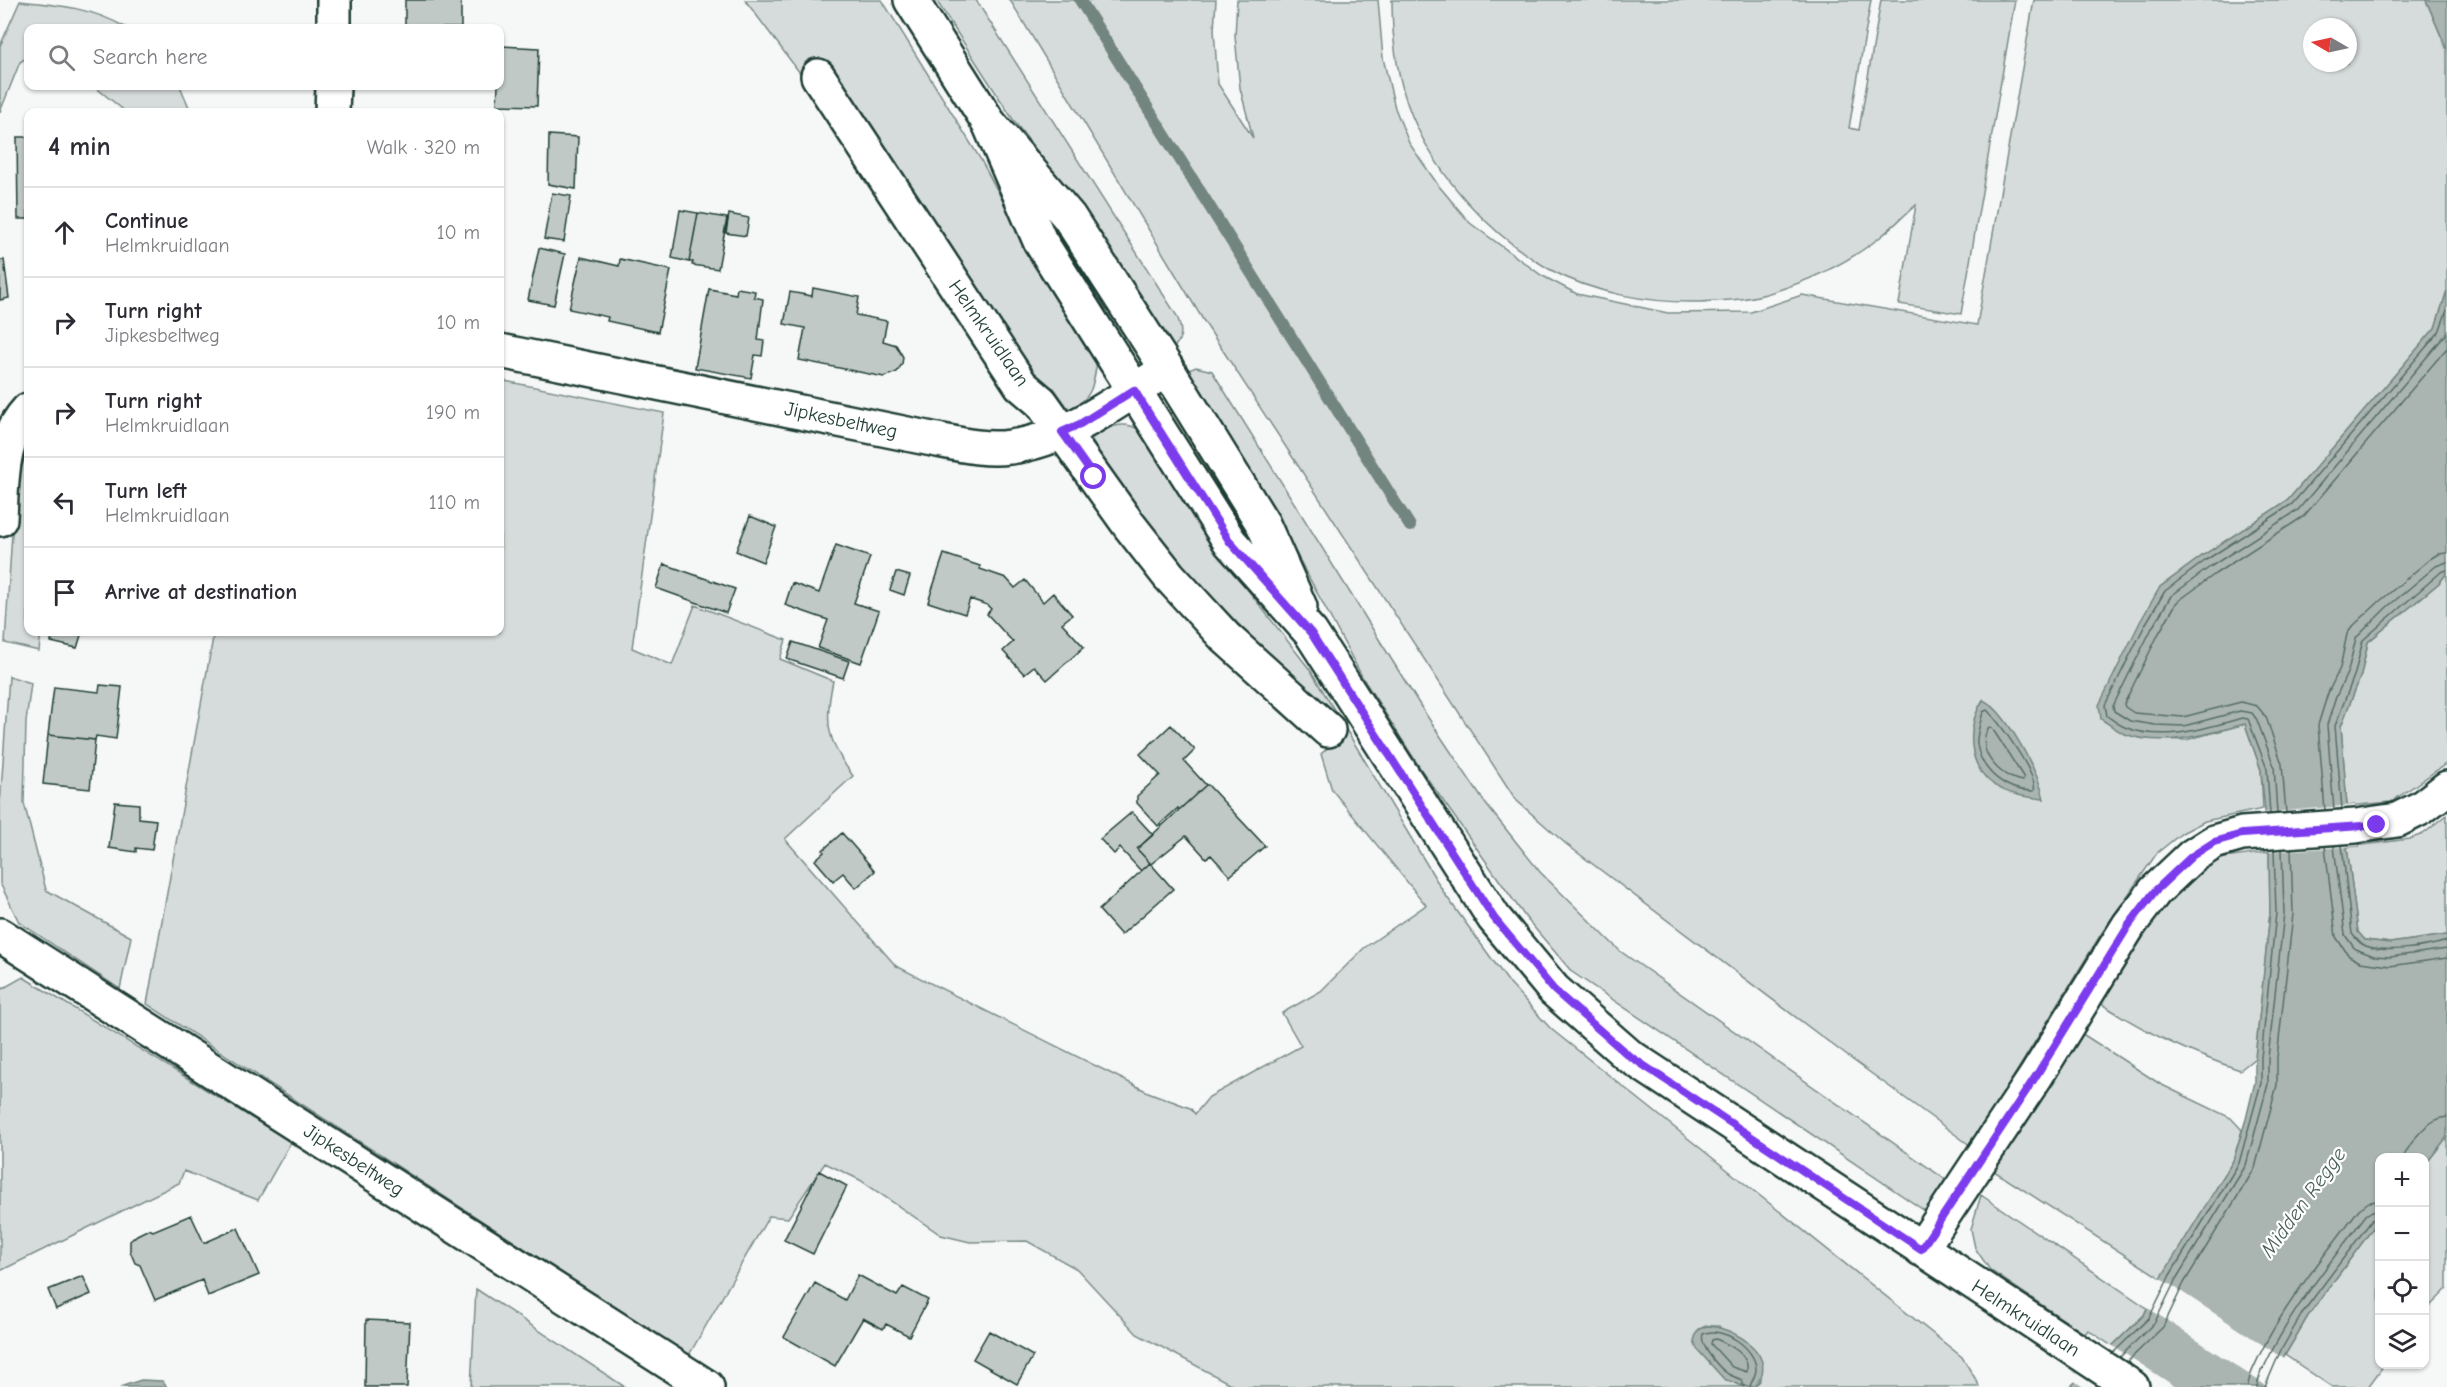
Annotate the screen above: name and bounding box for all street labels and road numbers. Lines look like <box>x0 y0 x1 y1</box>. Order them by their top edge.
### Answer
street label: Helmkruidlaan <box>944 275 1034 391</box>
street label: Jipkesbeltweg <box>782 397 900 443</box>
street label: Jipkesbeltweg <box>300 1119 408 1201</box>
street label: Helmkruidlaan <box>1968 1274 2084 1362</box>

